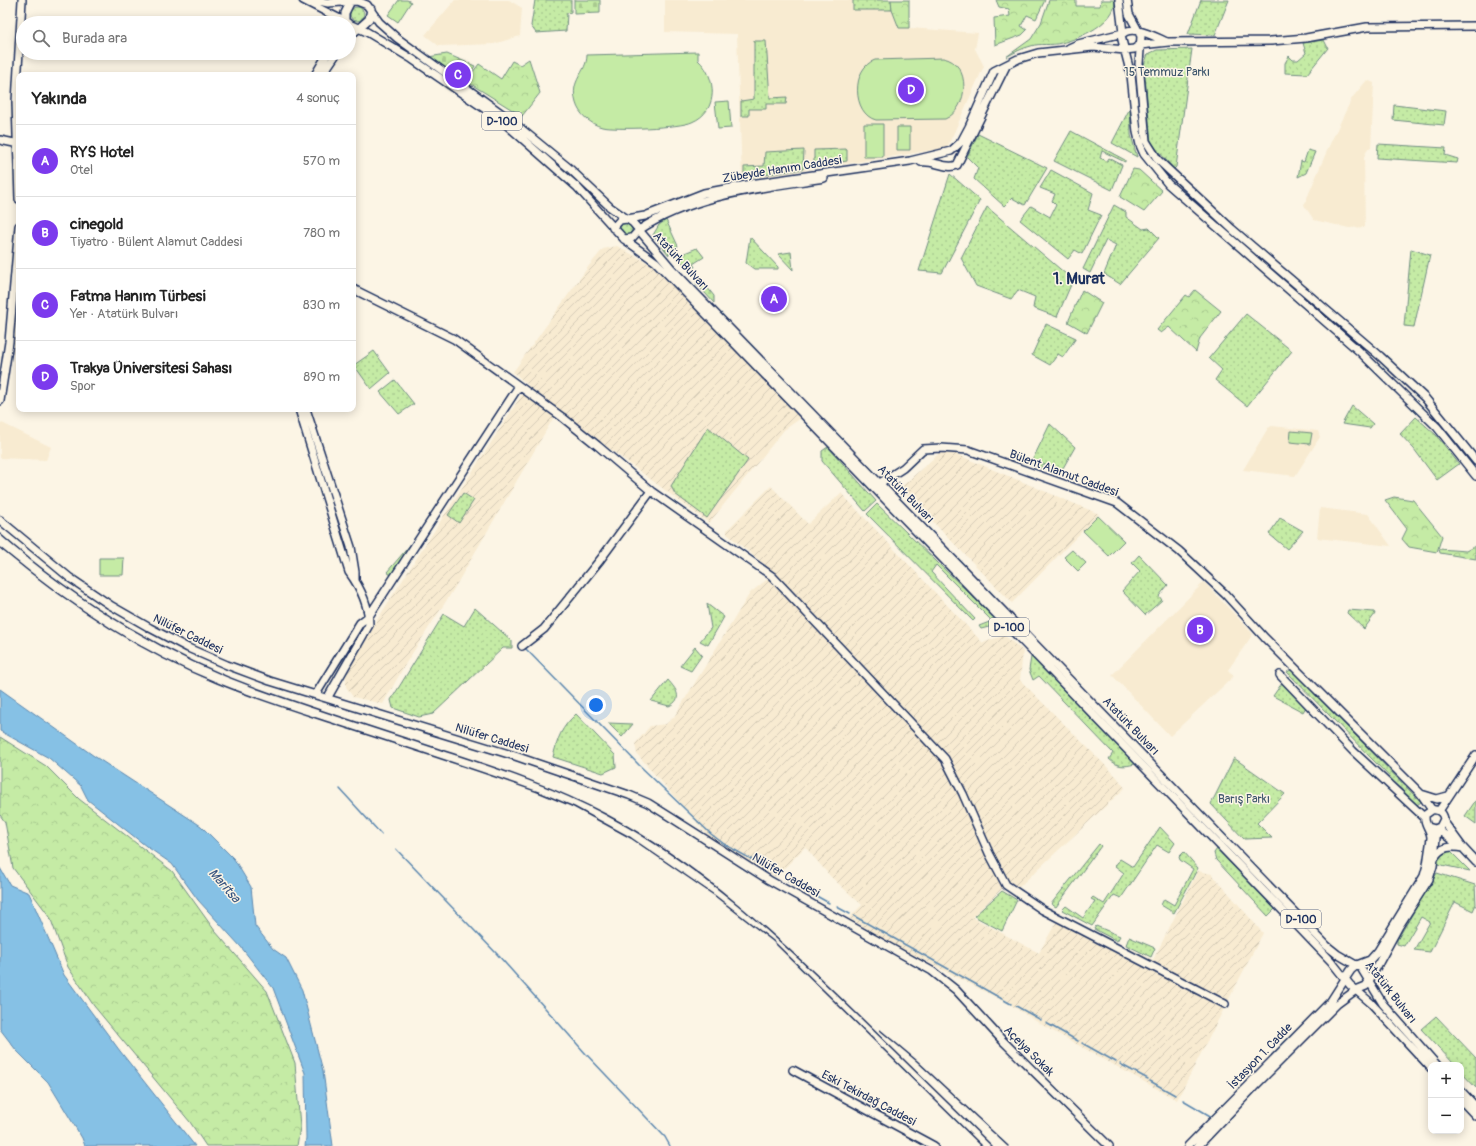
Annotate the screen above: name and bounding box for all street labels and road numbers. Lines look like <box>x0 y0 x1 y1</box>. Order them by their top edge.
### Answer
road number: D-100 <box>482 112 522 130</box>
street label: Zübeyde Hanım Caddesi <box>721 153 843 186</box>
street label: Atatürk Bulvarı <box>650 229 712 294</box>
street label: Bülent Alamut Caddesi <box>1007 447 1121 500</box>
street label: Atatürk Bulvarı <box>874 462 937 527</box>
street label: Nilüfer Caddesi <box>150 611 225 658</box>
road number: D-100 <box>989 618 1029 636</box>
street label: Atatürk Bulvarı <box>1099 694 1162 759</box>
street label: Nilüfer Caddesi <box>453 720 531 757</box>
street label: Nilüfer Caddesi <box>749 850 823 901</box>
road number: D-100 <box>1281 910 1321 928</box>
street label: Atatürk Bulvarı <box>1362 958 1420 1026</box>
street label: İstasyon 1. Cadde <box>1224 1019 1296 1093</box>
street label: Açelya Sokak <box>1000 1023 1057 1080</box>
street label: Eski Tekirdağ Caddesi <box>819 1067 919 1130</box>

